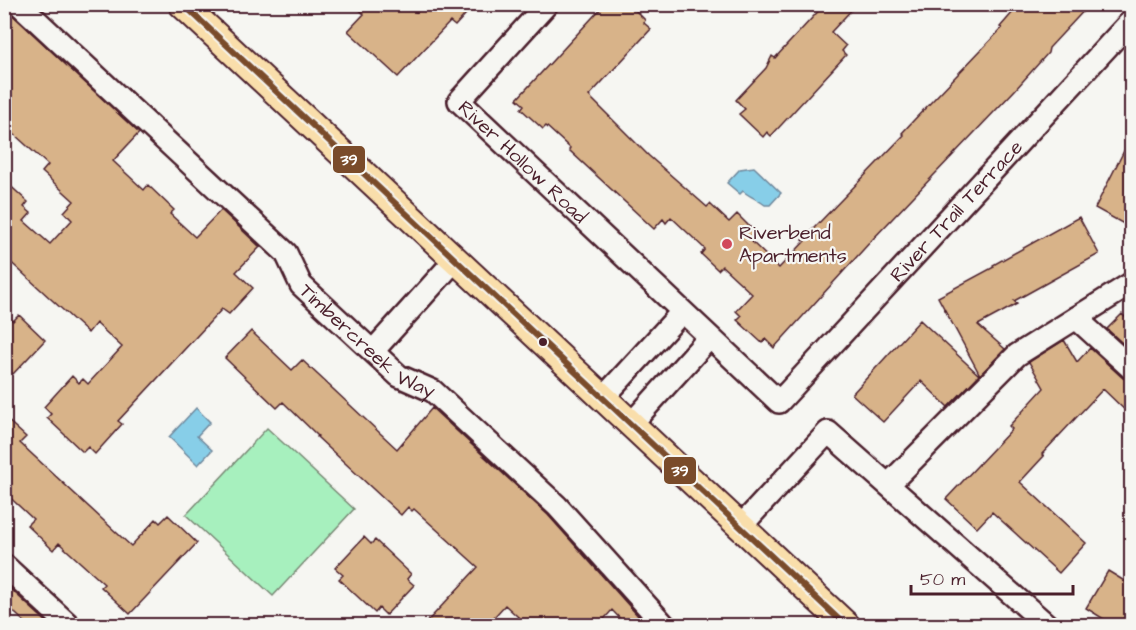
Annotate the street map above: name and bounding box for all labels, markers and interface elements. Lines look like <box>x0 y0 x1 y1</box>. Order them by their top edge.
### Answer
street label: River Hollow Road <box>451 94 593 230</box>
street label: River Trail Terrace <box>884 134 1030 288</box>
line badge: 39 <box>332 145 366 174</box>
text: 39 <box>339 149 358 171</box>
place label: Riverbend Apartments <box>739 219 847 270</box>
marker: Riverbend Apartments <box>720 237 734 251</box>
street label: Timbercreek Way <box>293 277 440 406</box>
unlabelled marker <box>537 336 549 348</box>
line badge: 39 <box>663 456 697 485</box>
text: 39 <box>670 460 689 482</box>
scale bar <box>911 558 1073 596</box>
text: 50 m <box>920 567 965 592</box>

